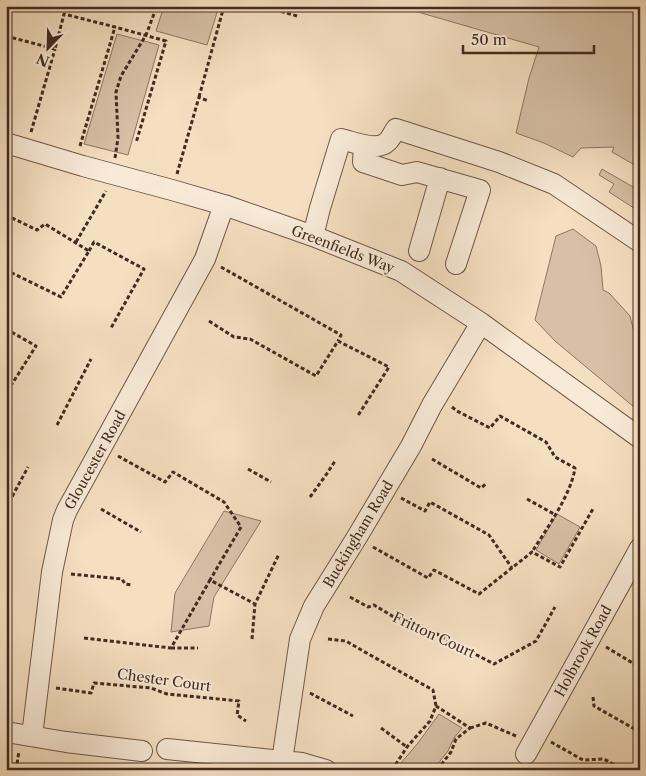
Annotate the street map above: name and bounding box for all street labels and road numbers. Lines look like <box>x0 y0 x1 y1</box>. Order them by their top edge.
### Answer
street label: Greenfields Way <box>289 221 397 277</box>
street label: Gloucester Road <box>60 407 130 513</box>
street label: Buckingham Road <box>319 477 397 591</box>
street label: Holbrook Road <box>550 602 616 700</box>
street label: Fritton Court <box>390 608 478 662</box>
street label: Chester Court <box>116 665 212 695</box>

